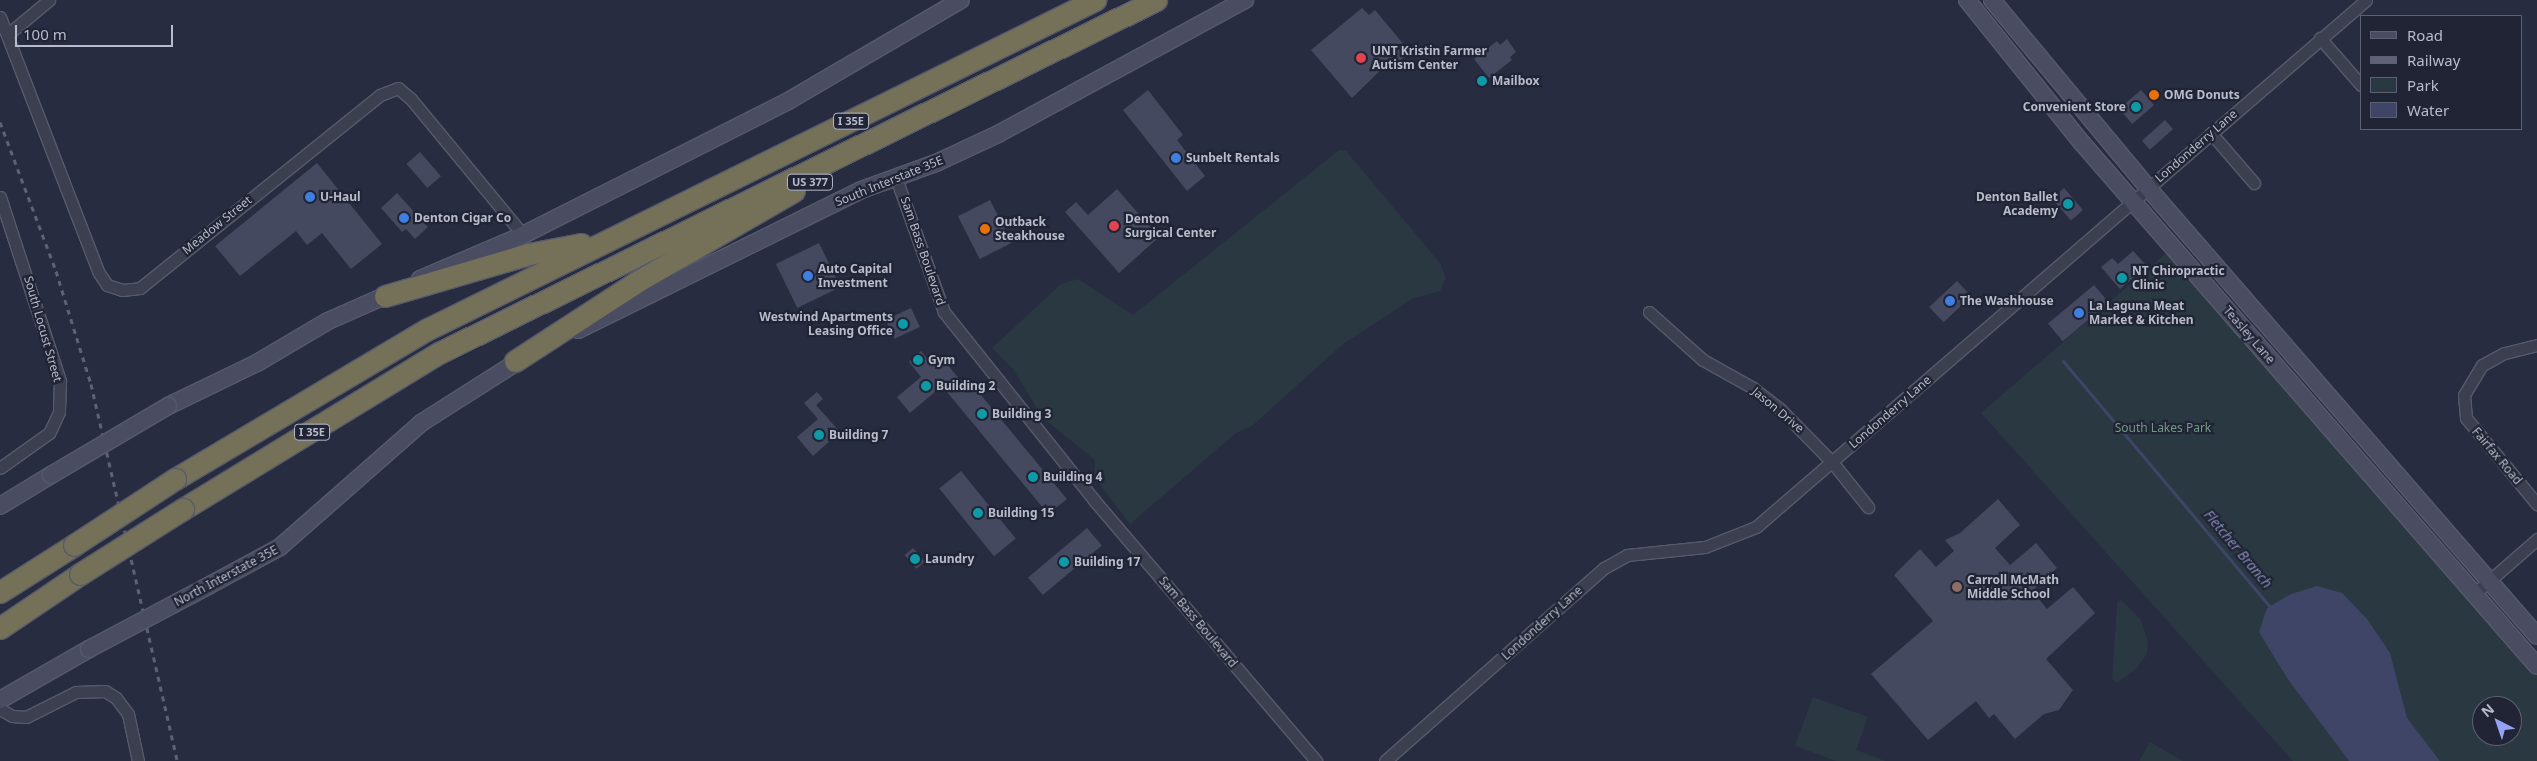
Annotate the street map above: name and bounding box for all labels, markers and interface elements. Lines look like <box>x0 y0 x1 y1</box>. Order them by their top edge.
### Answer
scale bar <box>18 15 175 47</box>
legend <box>2360 15 2522 130</box>
text: 100 m <box>23 24 67 44</box>
text: Road <box>2407 25 2443 45</box>
place label: UNT Kristin Farmer Autism Center <box>1372 44 1487 72</box>
text: Railway <box>2407 50 2460 70</box>
marker: UNT Kristin Farmer Autism Center <box>1354 51 1368 65</box>
place label: Mailbox <box>1492 74 1539 88</box>
marker: Mailbox <box>1476 75 1488 87</box>
text: Park <box>2407 75 2439 95</box>
place label: OMG Donuts <box>2164 88 2240 102</box>
marker: OMG Donuts <box>2148 89 2160 101</box>
place label: Convenient Store <box>2023 100 2126 114</box>
text: Water <box>2407 100 2449 120</box>
marker: Convenient Store <box>2130 101 2142 113</box>
street label: Londonderry Lane <box>2152 107 2240 185</box>
road number: I 35E <box>832 112 870 130</box>
place label: Sunbelt Rentals <box>1186 151 1280 165</box>
marker: Sunbelt Rentals <box>1170 152 1182 164</box>
street label: South Interstate 35E <box>833 153 945 209</box>
road number: US 377 <box>786 173 834 190</box>
place label: U-Haul <box>320 190 361 204</box>
place label: Denton Ballet Academy <box>1976 190 2058 218</box>
marker: U-Haul <box>304 191 316 203</box>
street label: Meadow Street <box>180 193 254 257</box>
street label: Sam Bass Boulevard <box>898 195 948 307</box>
marker: Denton Ballet Academy <box>2062 198 2074 210</box>
place label: Denton Cigar Co <box>414 211 511 225</box>
marker: Denton Cigar Co <box>398 212 410 224</box>
place label: Denton Surgical Center <box>1125 212 1216 240</box>
place label: Outback Steakhouse <box>995 215 1065 243</box>
marker: Denton Surgical Center <box>1107 219 1121 233</box>
marker: Outback Steakhouse <box>979 223 991 235</box>
place label: Auto Capital Investment <box>818 262 892 290</box>
place label: NT Chiropractic Clinic <box>2132 264 2225 292</box>
marker: Auto Capital Investment <box>802 270 814 282</box>
marker: NT Chiropractic Clinic <box>2116 272 2128 284</box>
street label: South Locust Street <box>21 274 65 384</box>
place label: The Washhouse <box>1960 294 2054 308</box>
marker: The Washhouse <box>1944 295 1956 307</box>
place label: La Laguna Meat Market & Kitchen <box>2089 299 2194 327</box>
street label: Teasley Lane <box>2220 303 2278 367</box>
marker: La Laguna Meat Market & Kitchen <box>2073 307 2085 319</box>
place label: Westwind Apartments Leasing Office <box>759 310 893 338</box>
marker: Westwind Apartments Leasing Office <box>897 318 909 330</box>
place label: Gym <box>928 353 955 367</box>
marker: Gym <box>912 354 924 366</box>
street label: Londonderry Lane <box>1846 373 1934 451</box>
place label: Building 2 <box>936 379 995 393</box>
marker: Building 2 <box>920 380 932 392</box>
street label: Jason Drive <box>1749 384 1807 436</box>
place label: Building 3 <box>992 407 1051 421</box>
marker: Building 3 <box>976 408 988 420</box>
park label: South Lakes Park <box>2115 421 2211 435</box>
road number: I 35E <box>293 424 331 441</box>
street label: Fairfax Road <box>2469 424 2525 488</box>
place label: Building 7 <box>829 428 888 442</box>
marker: Building 7 <box>813 429 825 441</box>
place label: Building 4 <box>1043 470 1102 484</box>
marker: Building 4 <box>1027 471 1039 483</box>
place label: Building 15 <box>988 506 1054 520</box>
marker: Building 15 <box>972 507 984 519</box>
water label: Fletcher Branch <box>2200 507 2276 591</box>
street label: North Interstate 35E <box>172 543 280 609</box>
place label: Laundry <box>925 552 974 566</box>
marker: Laundry <box>909 553 921 565</box>
place label: Building 17 <box>1074 555 1140 569</box>
marker: Building 17 <box>1058 556 1070 568</box>
place label: Carroll McMath Middle School <box>1967 573 2059 601</box>
street label: Sam Bass Boulevard <box>1156 574 1240 670</box>
marker: Carroll McMath Middle School <box>1951 581 1963 593</box>
street label: Londonderry Lane <box>1499 583 1585 663</box>
north arrow <box>2472 696 2522 746</box>
text: N <box>2477 699 2498 721</box>

